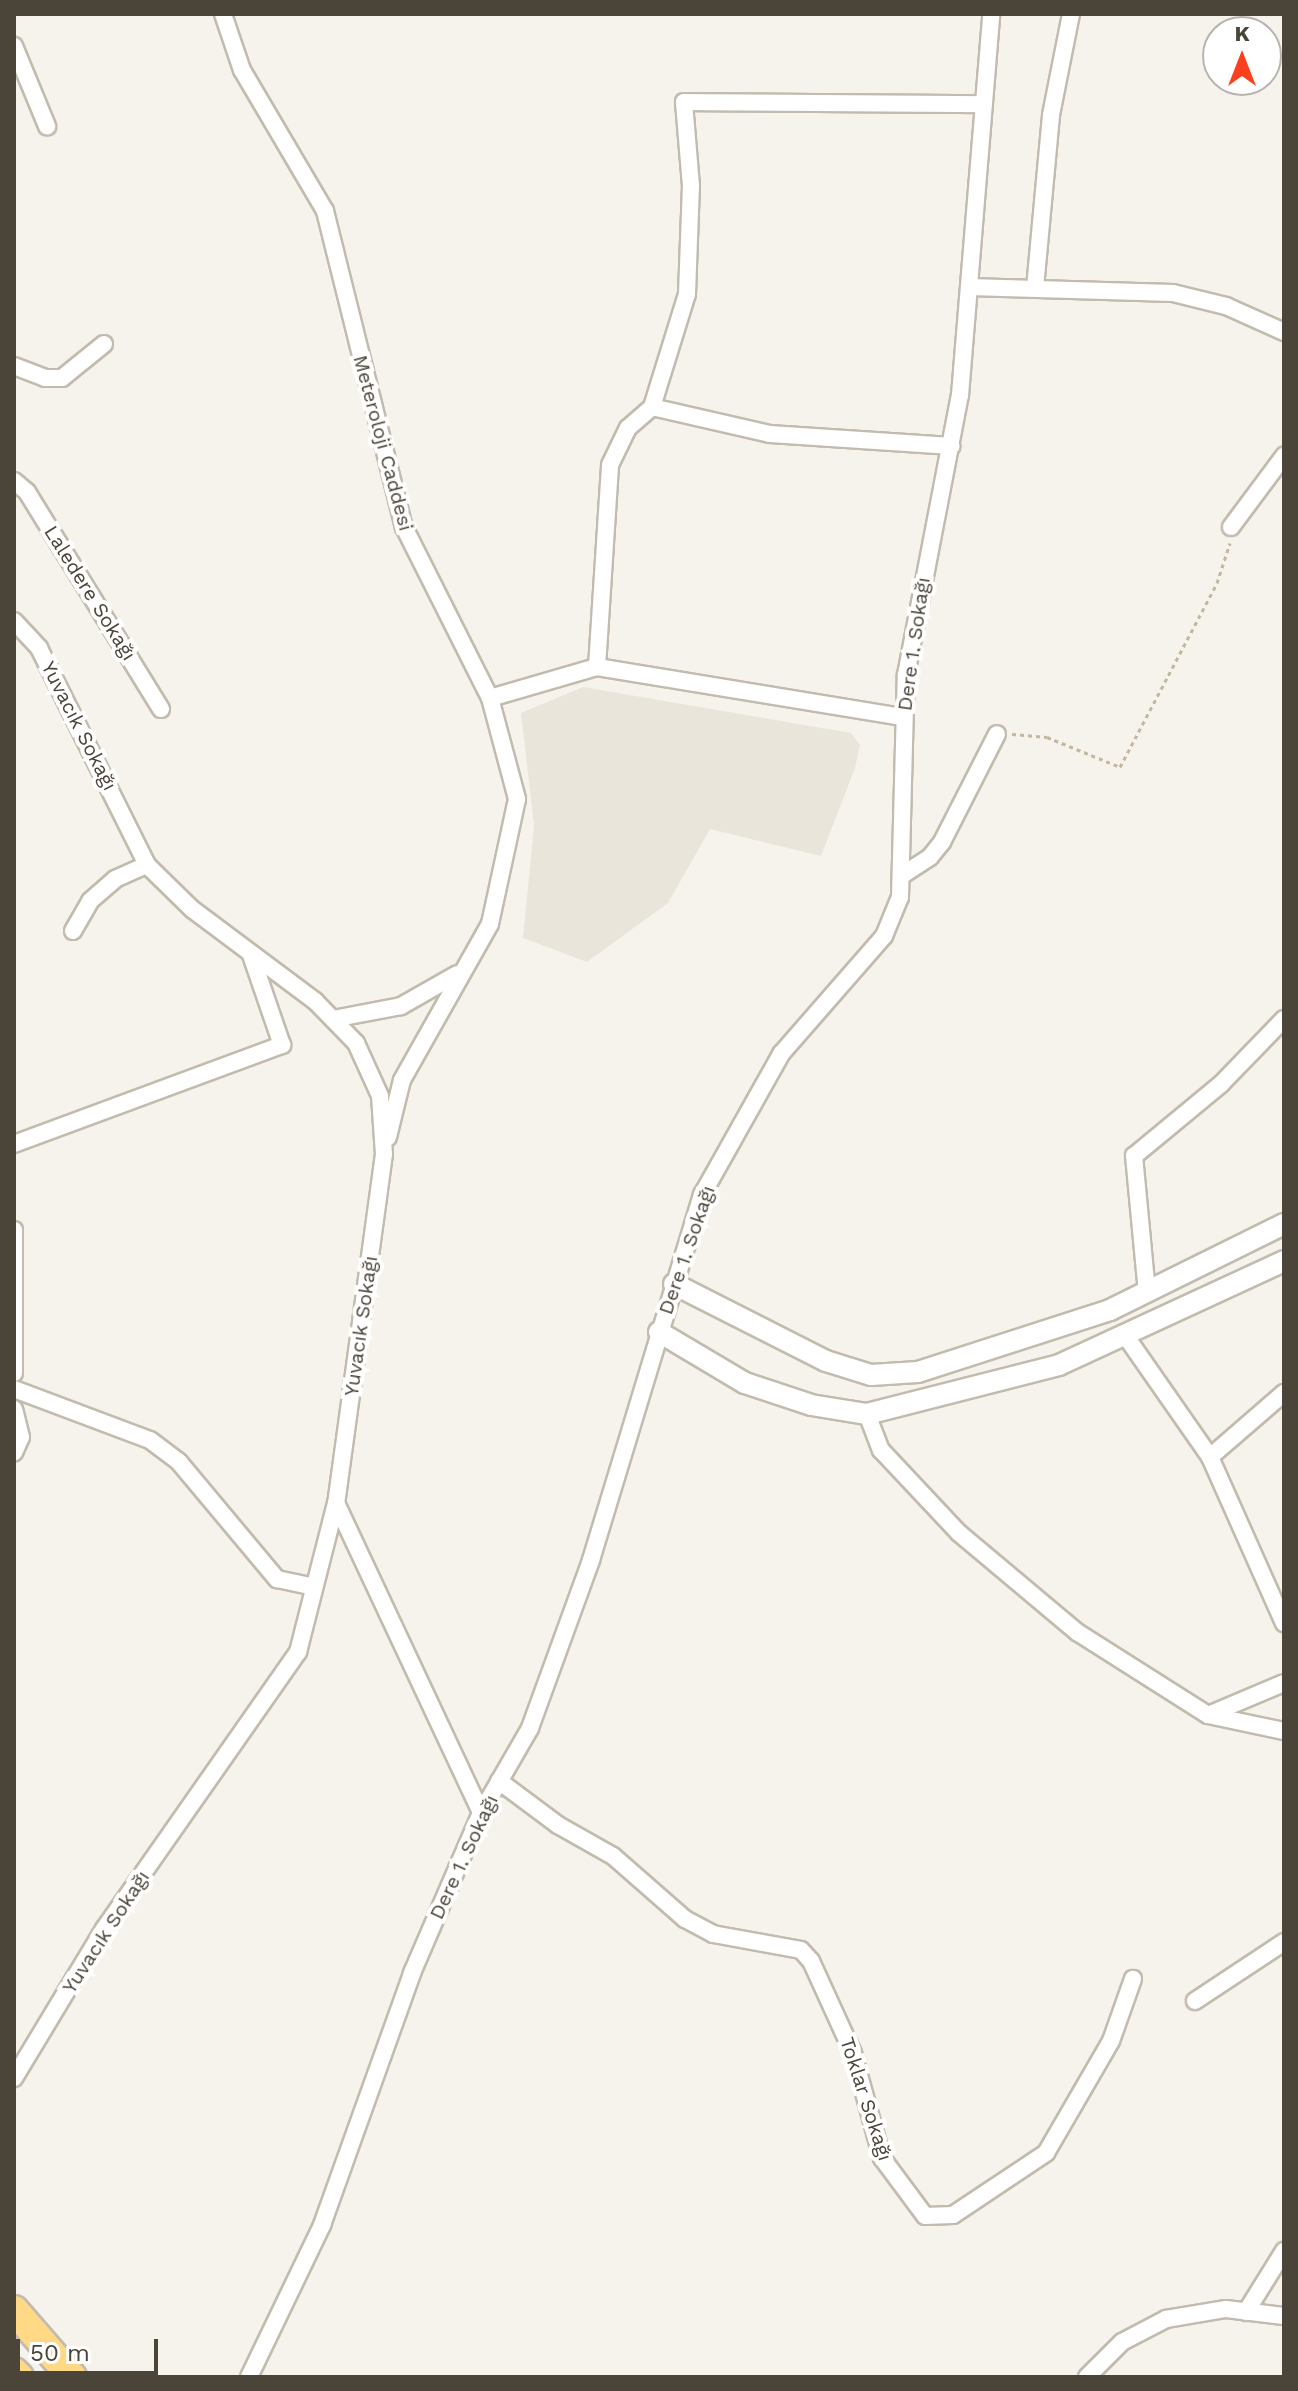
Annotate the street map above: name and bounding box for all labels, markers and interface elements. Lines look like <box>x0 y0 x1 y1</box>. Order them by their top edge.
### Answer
north arrow <box>1202 16 1282 96</box>
text: K <box>1234 21 1250 46</box>
street label: Meteroloji Caddesi <box>348 352 418 534</box>
street label: Laledere Sokağı <box>39 521 141 665</box>
street label: Dere 1. Sokağı <box>893 575 935 713</box>
street label: Yuvacık Sokağı <box>36 657 122 795</box>
street label: Dere 1. Sokağı <box>654 1182 720 1318</box>
street label: Yuvacık Sokağı <box>339 1254 383 1398</box>
street label: Dere 1. Sokağı <box>425 1791 503 1923</box>
street label: Yuvacık Sokağı <box>57 1866 155 1998</box>
street label: Toklar Sokağı <box>835 2034 897 2164</box>
scale bar <box>20 2323 162 2373</box>
text: 50 m <box>30 2339 90 2367</box>

